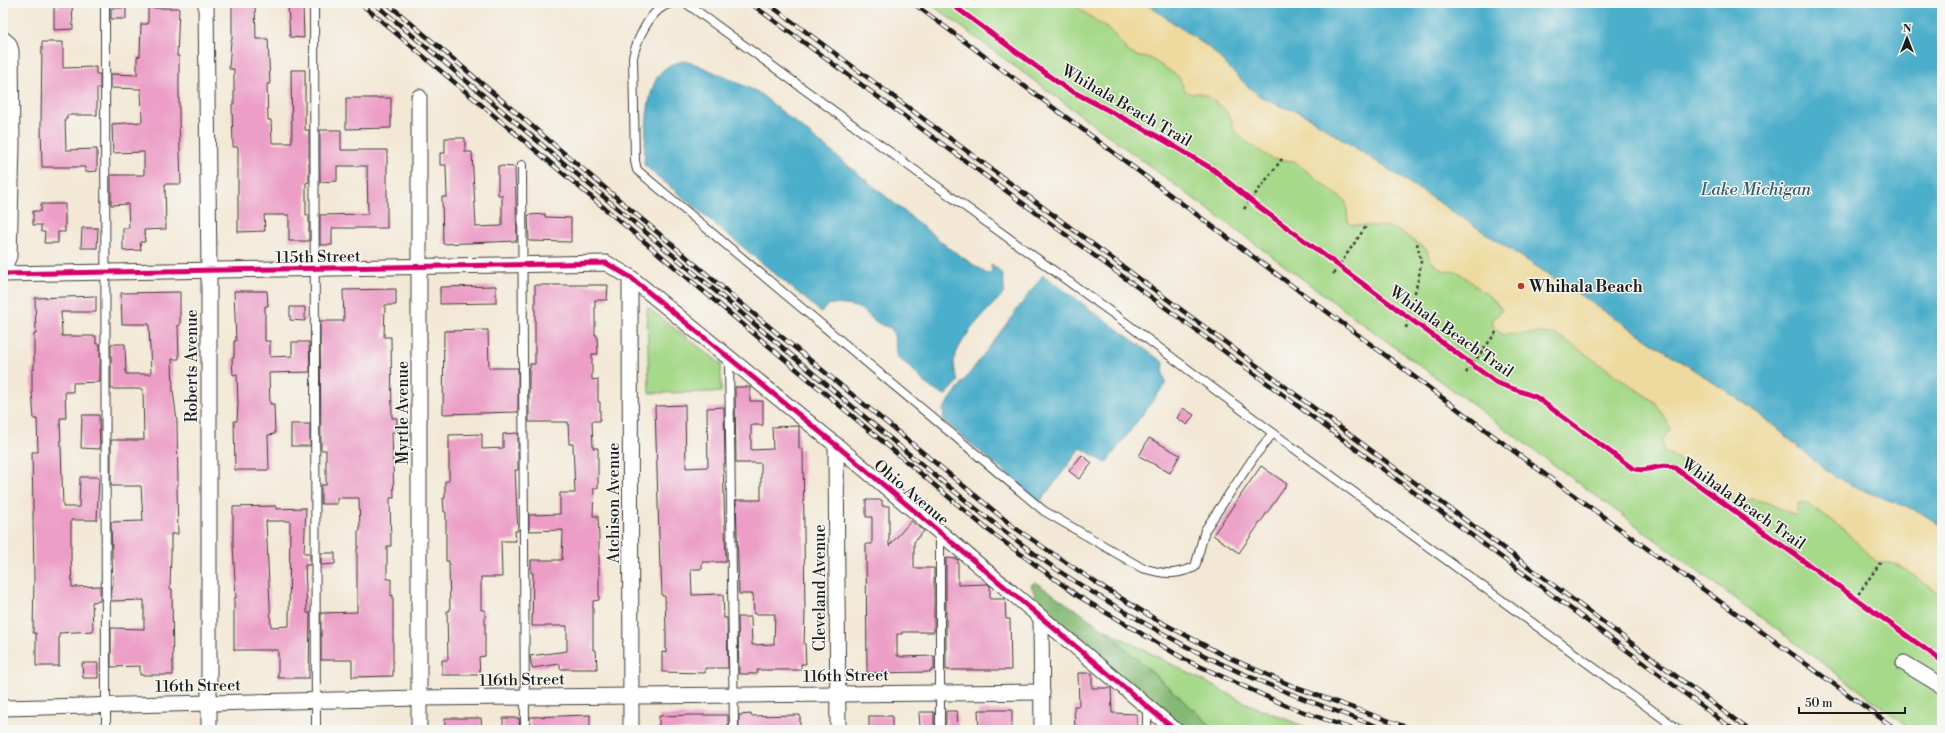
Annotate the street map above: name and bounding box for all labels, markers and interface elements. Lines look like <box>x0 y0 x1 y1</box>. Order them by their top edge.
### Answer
north arrow <box>1887 18 1927 58</box>
text: N <box>1903 22 1912 36</box>
street label: Whihala Beach Trail <box>1057 60 1195 151</box>
water label: Lake Michigan <box>1700 179 1811 201</box>
street label: 115th Street <box>275 246 361 268</box>
place label: Whihala Beach <box>1528 277 1643 297</box>
street label: Whihala Beach Trail <box>1385 281 1518 382</box>
marker: Whihala Beach <box>1516 281 1526 291</box>
street label: Roberts Avenue <box>182 309 202 423</box>
street label: Myrtle Avenue <box>393 361 413 465</box>
street label: Atchison Avenue <box>604 443 624 564</box>
street label: Whihala Beach Trail <box>1677 453 1810 554</box>
street label: Ohio Avenue <box>870 455 953 530</box>
street label: Cleveland Avenue <box>810 524 830 652</box>
street label: 116th Street <box>803 665 889 687</box>
street label: 116th Street <box>479 669 565 691</box>
street label: 116th Street <box>155 675 241 697</box>
scale bar <box>1799 689 1905 715</box>
text: 50 m <box>1805 696 1833 711</box>

